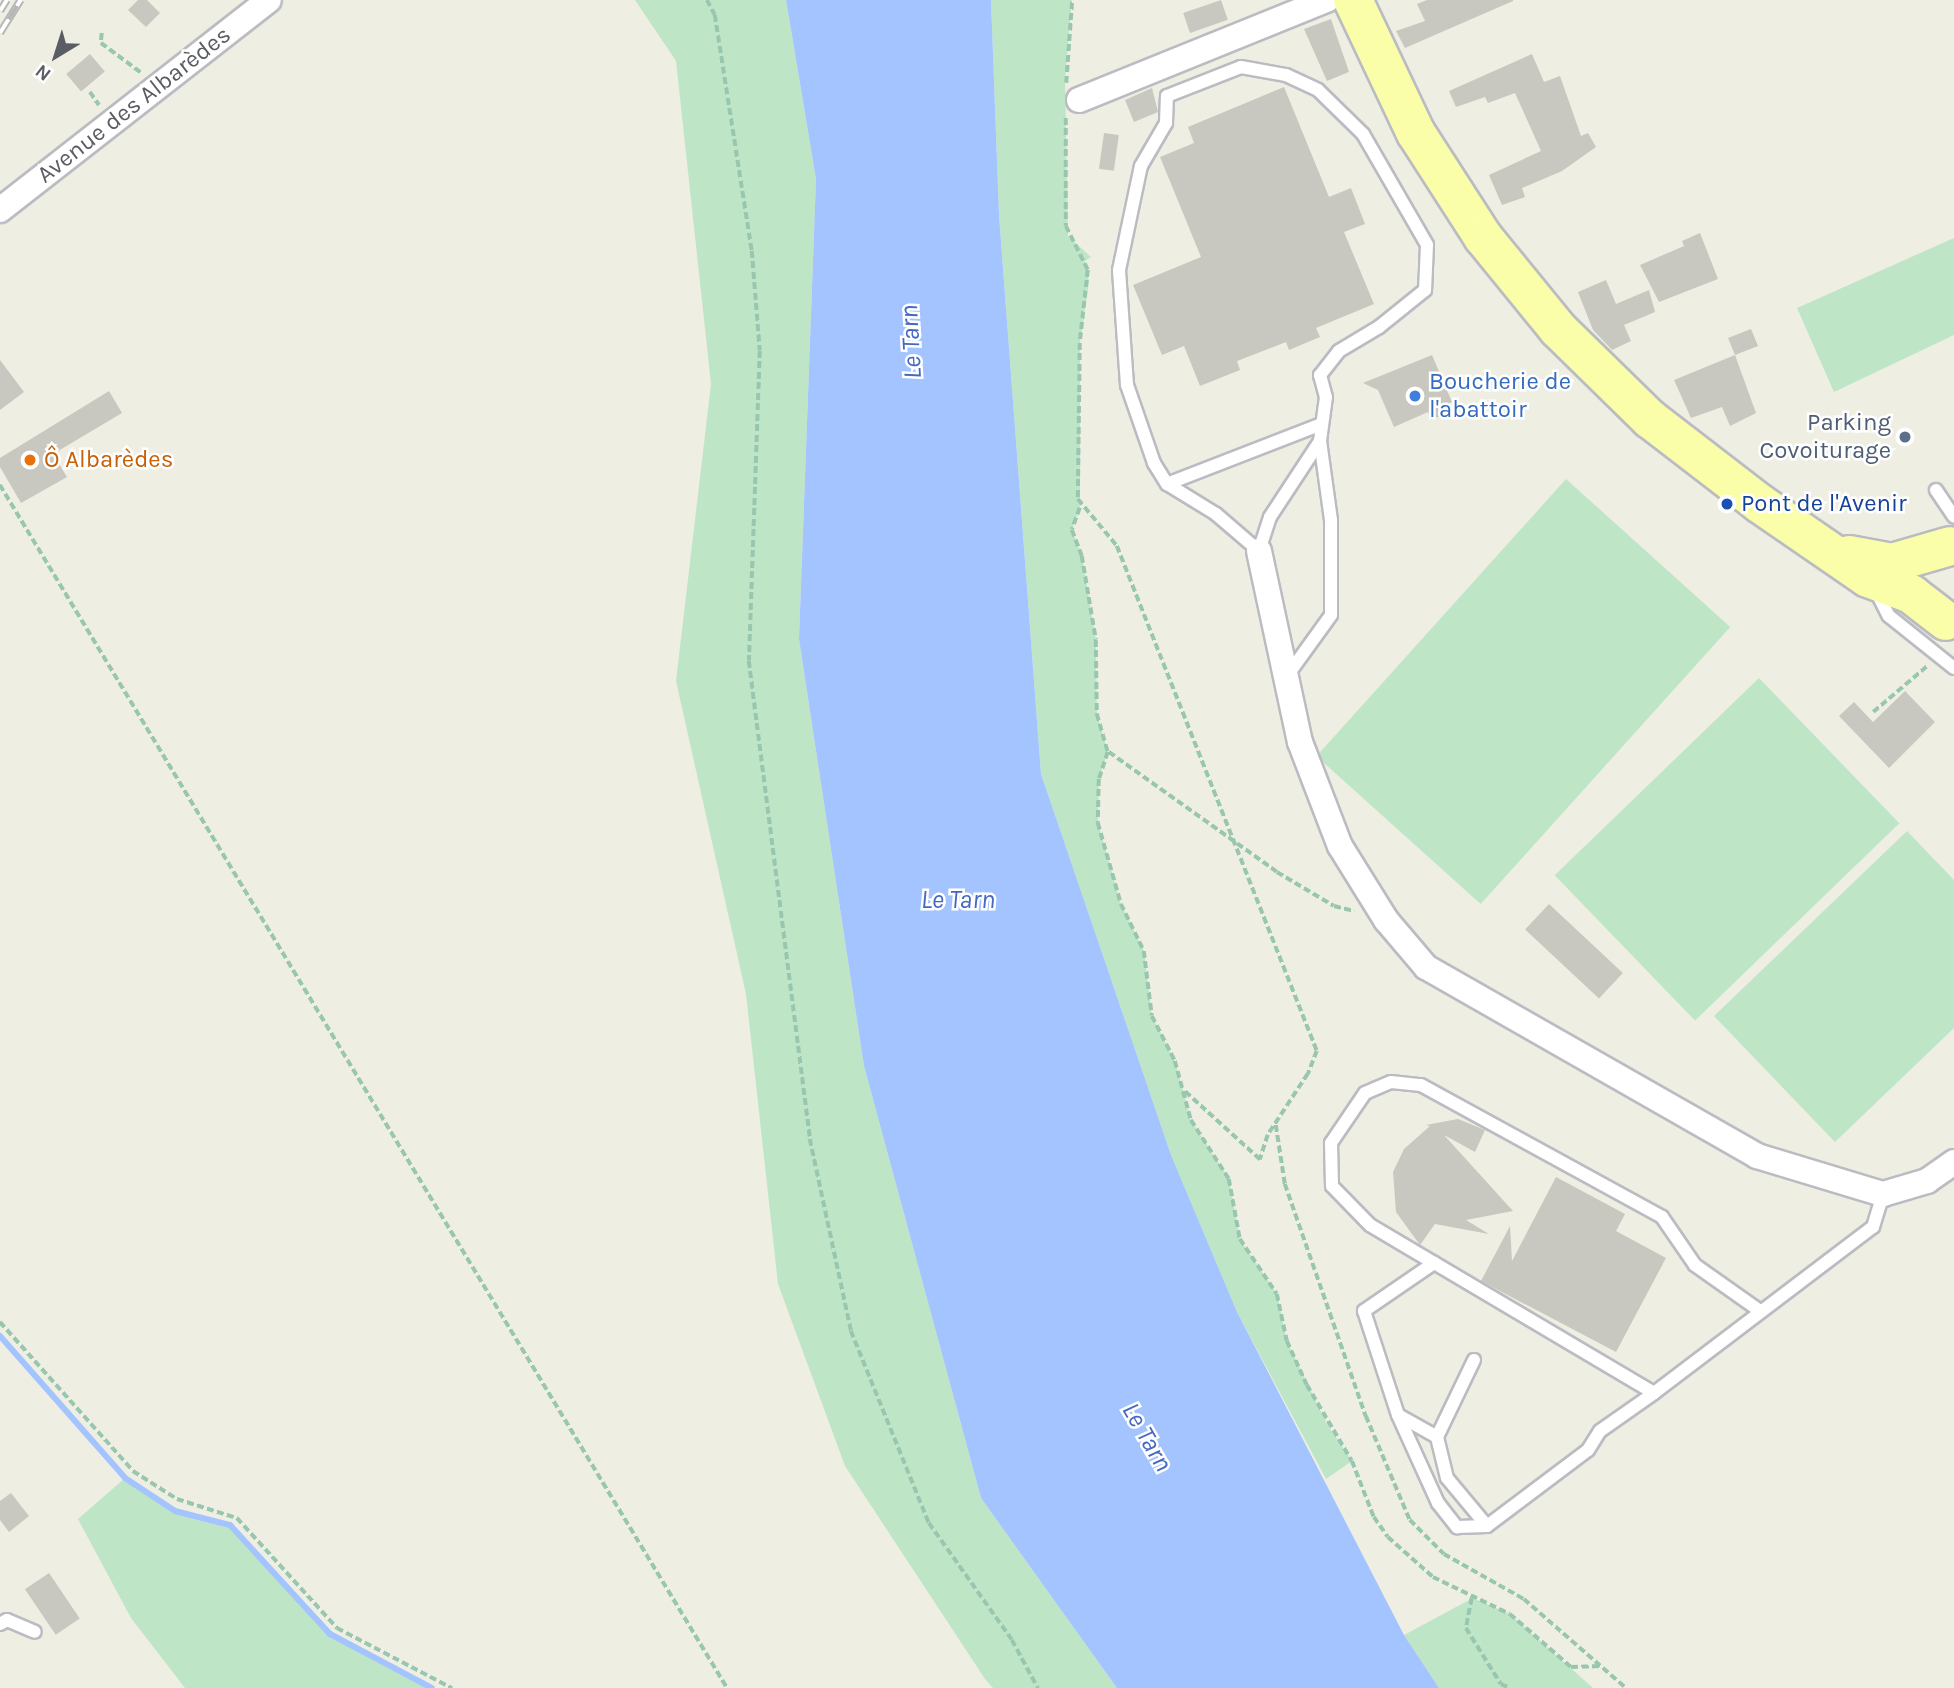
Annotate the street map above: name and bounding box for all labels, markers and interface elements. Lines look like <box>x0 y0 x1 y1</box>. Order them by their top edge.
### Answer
north arrow <box>21 21 91 91</box>
street label: Avenue des Albarèdes <box>32 21 236 189</box>
text: N <box>31 60 55 85</box>
water label: Le Tarn <box>893 304 929 380</box>
place label: Boucherie de l'abattoir <box>1429 368 1571 424</box>
marker: Boucherie de l'abattoir <box>1407 388 1423 404</box>
place label: Parking Covoiturage <box>1760 409 1891 465</box>
marker: Parking Covoiturage <box>1897 429 1913 445</box>
place label: Ô Albarèdes <box>44 446 173 474</box>
marker: Ô Albarèdes <box>22 452 38 468</box>
place label: Pont de l'Avenir <box>1741 490 1907 518</box>
marker: Pont de l'Avenir <box>1719 496 1735 512</box>
water label: Le Tarn <box>921 884 995 916</box>
water label: Le Tarn <box>1115 1397 1179 1477</box>

